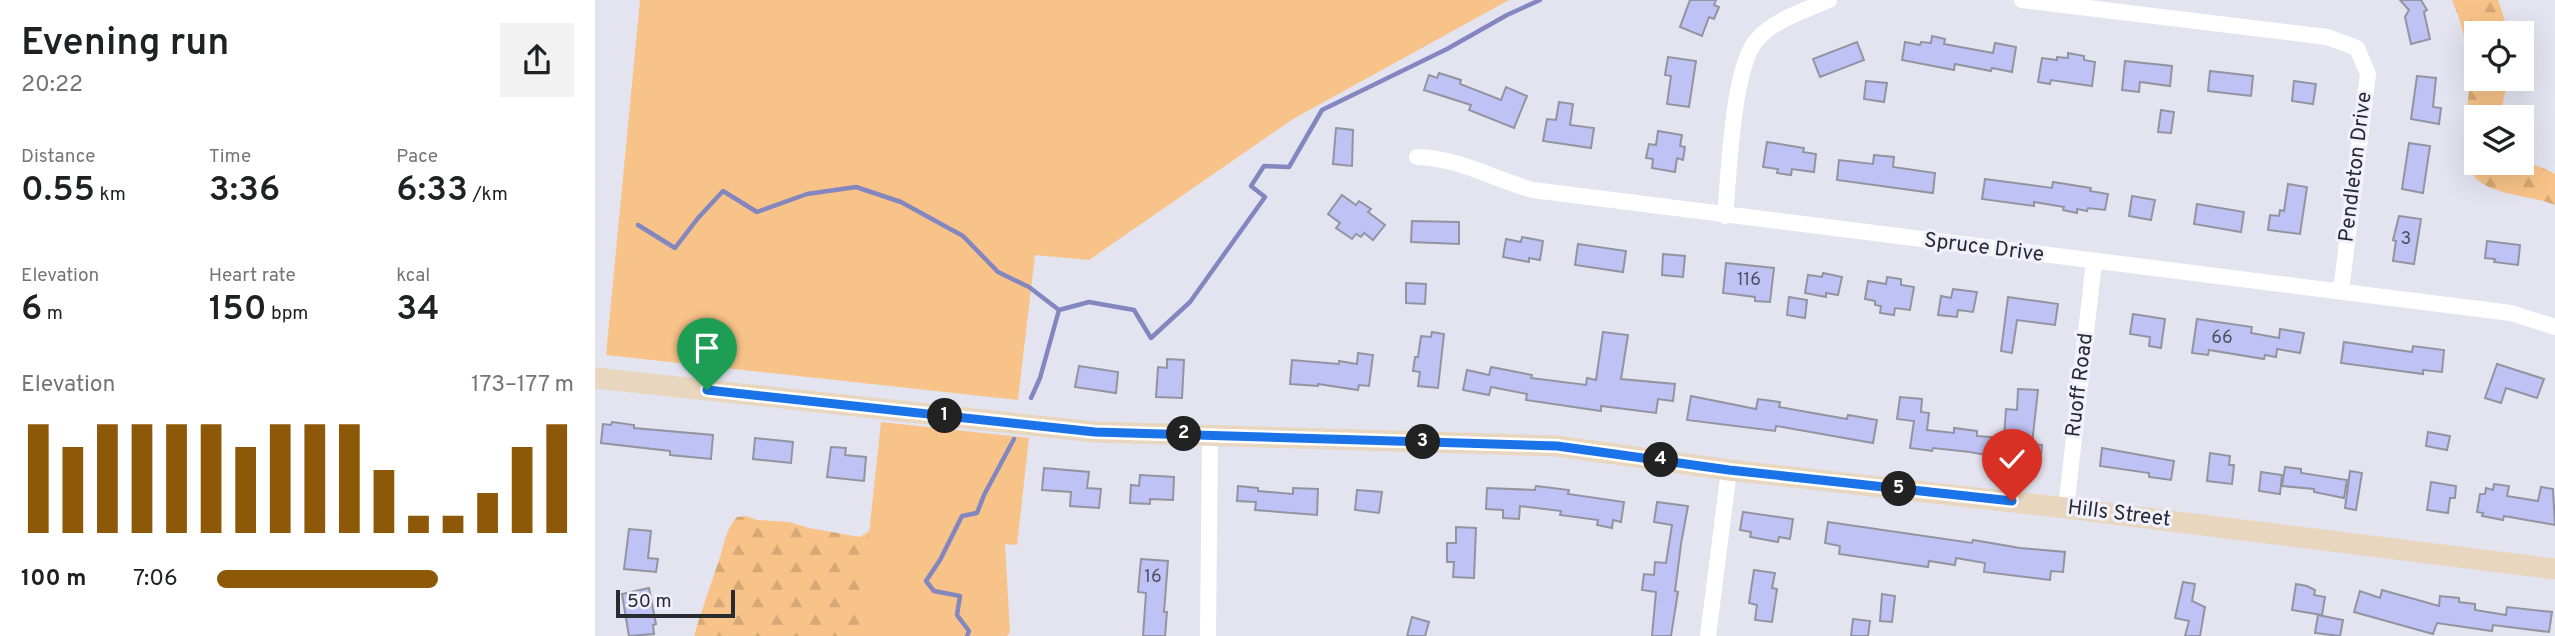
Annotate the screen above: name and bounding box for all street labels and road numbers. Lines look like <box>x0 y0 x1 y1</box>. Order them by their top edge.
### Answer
street label: Pendleton Drive <box>2333 90 2379 244</box>
street label: Spruce Drive <box>1922 227 2046 269</box>
street label: Ruoff Road <box>2060 331 2100 439</box>
street label: Hills Street <box>2066 494 2172 534</box>

